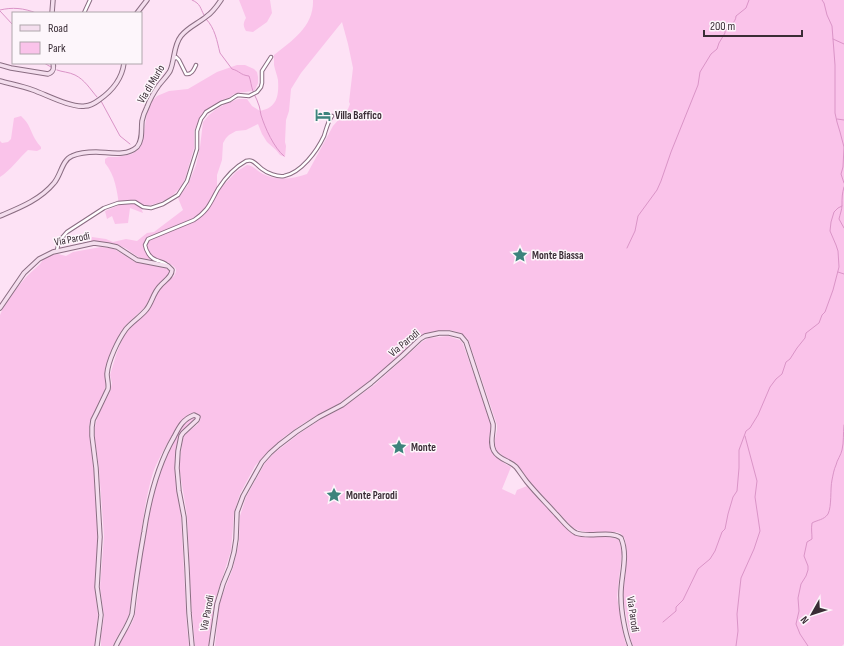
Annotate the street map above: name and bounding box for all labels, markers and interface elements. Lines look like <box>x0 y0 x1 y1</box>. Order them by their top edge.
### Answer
legend <box>12 12 142 64</box>
scale bar <box>704 12 802 38</box>
text: 200 m <box>710 19 736 34</box>
text: Road <box>48 21 68 36</box>
text: Park <box>48 41 66 56</box>
street label: Via di Murlo <box>135 62 168 105</box>
hotel icon: Villa Baffico <box>314 106 332 124</box>
place label: Villa Baffico <box>335 109 382 122</box>
street label: Via Parodi <box>53 229 91 249</box>
place icon: Monte Biassa <box>511 246 529 264</box>
place label: Monte Biassa <box>532 249 584 262</box>
street label: Via Parodi <box>386 326 422 360</box>
place icon: Monte <box>390 438 408 456</box>
place label: Monte <box>411 441 436 454</box>
place icon: Monte Parodi <box>325 486 343 504</box>
place label: Monte Parodi <box>346 489 397 502</box>
street label: Via Parodi <box>197 594 217 632</box>
north arrow <box>792 594 832 634</box>
street label: Via Parodi <box>624 595 642 633</box>
text: N <box>798 614 812 626</box>

